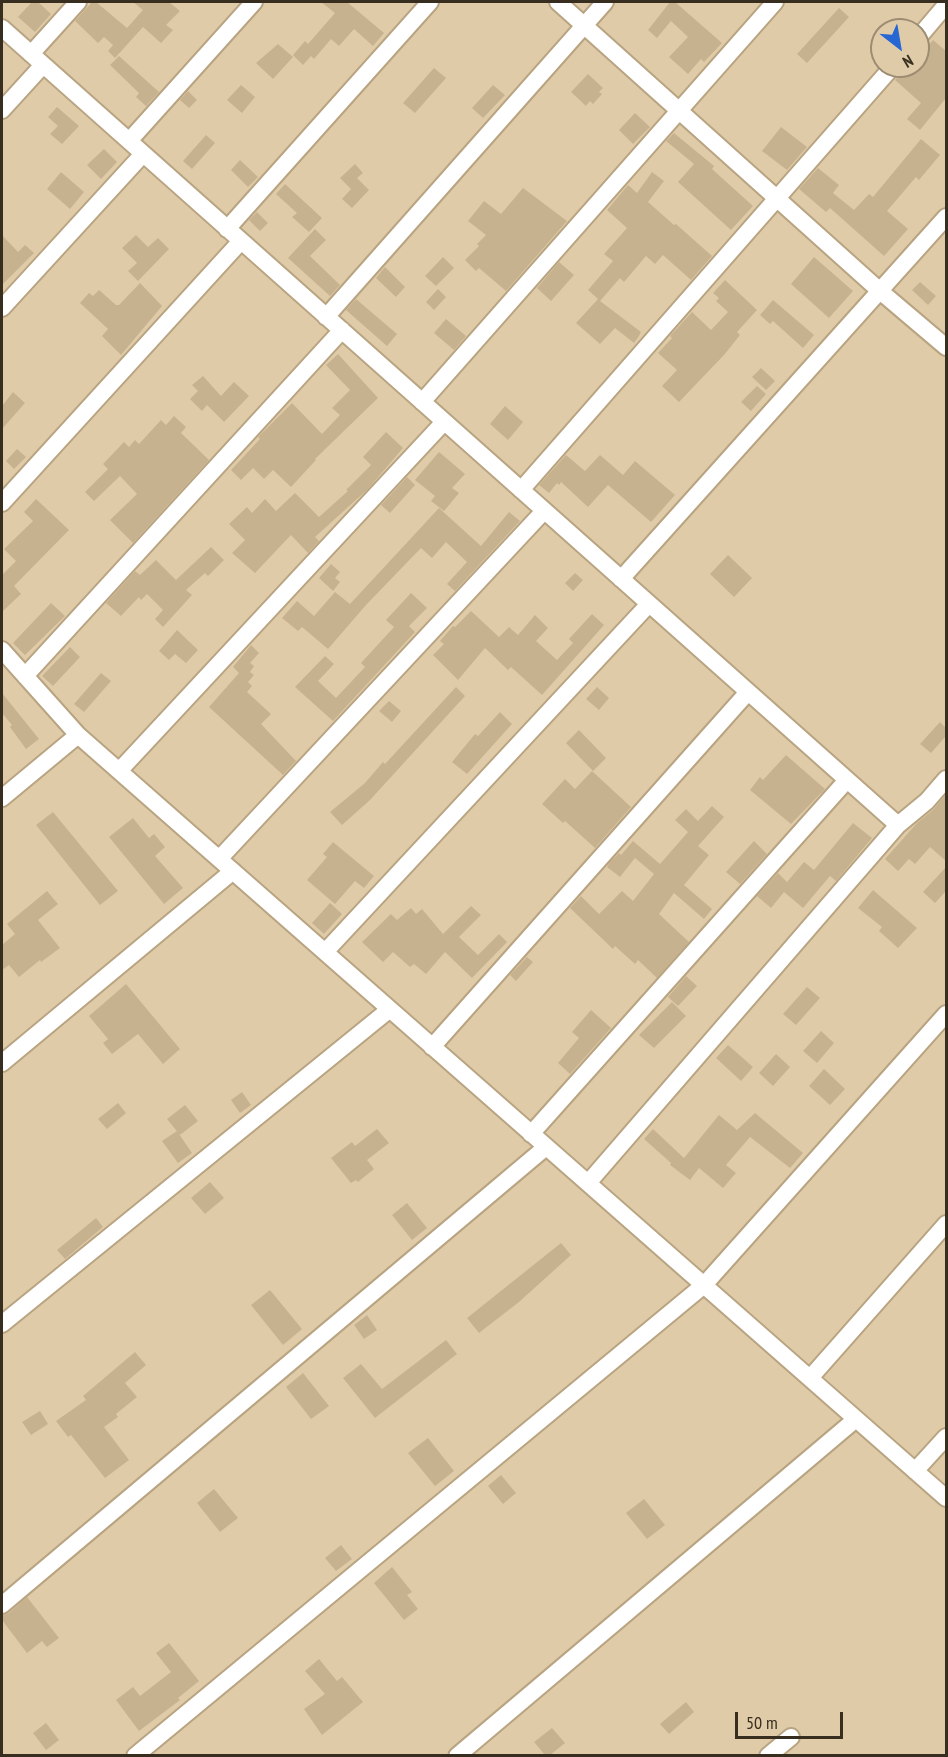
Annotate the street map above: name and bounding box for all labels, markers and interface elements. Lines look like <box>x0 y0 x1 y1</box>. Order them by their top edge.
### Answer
north arrow <box>870 18 930 78</box>
text: N <box>899 51 917 73</box>
scale bar <box>738 1700 846 1738</box>
text: 50 m <box>746 1711 778 1734</box>

